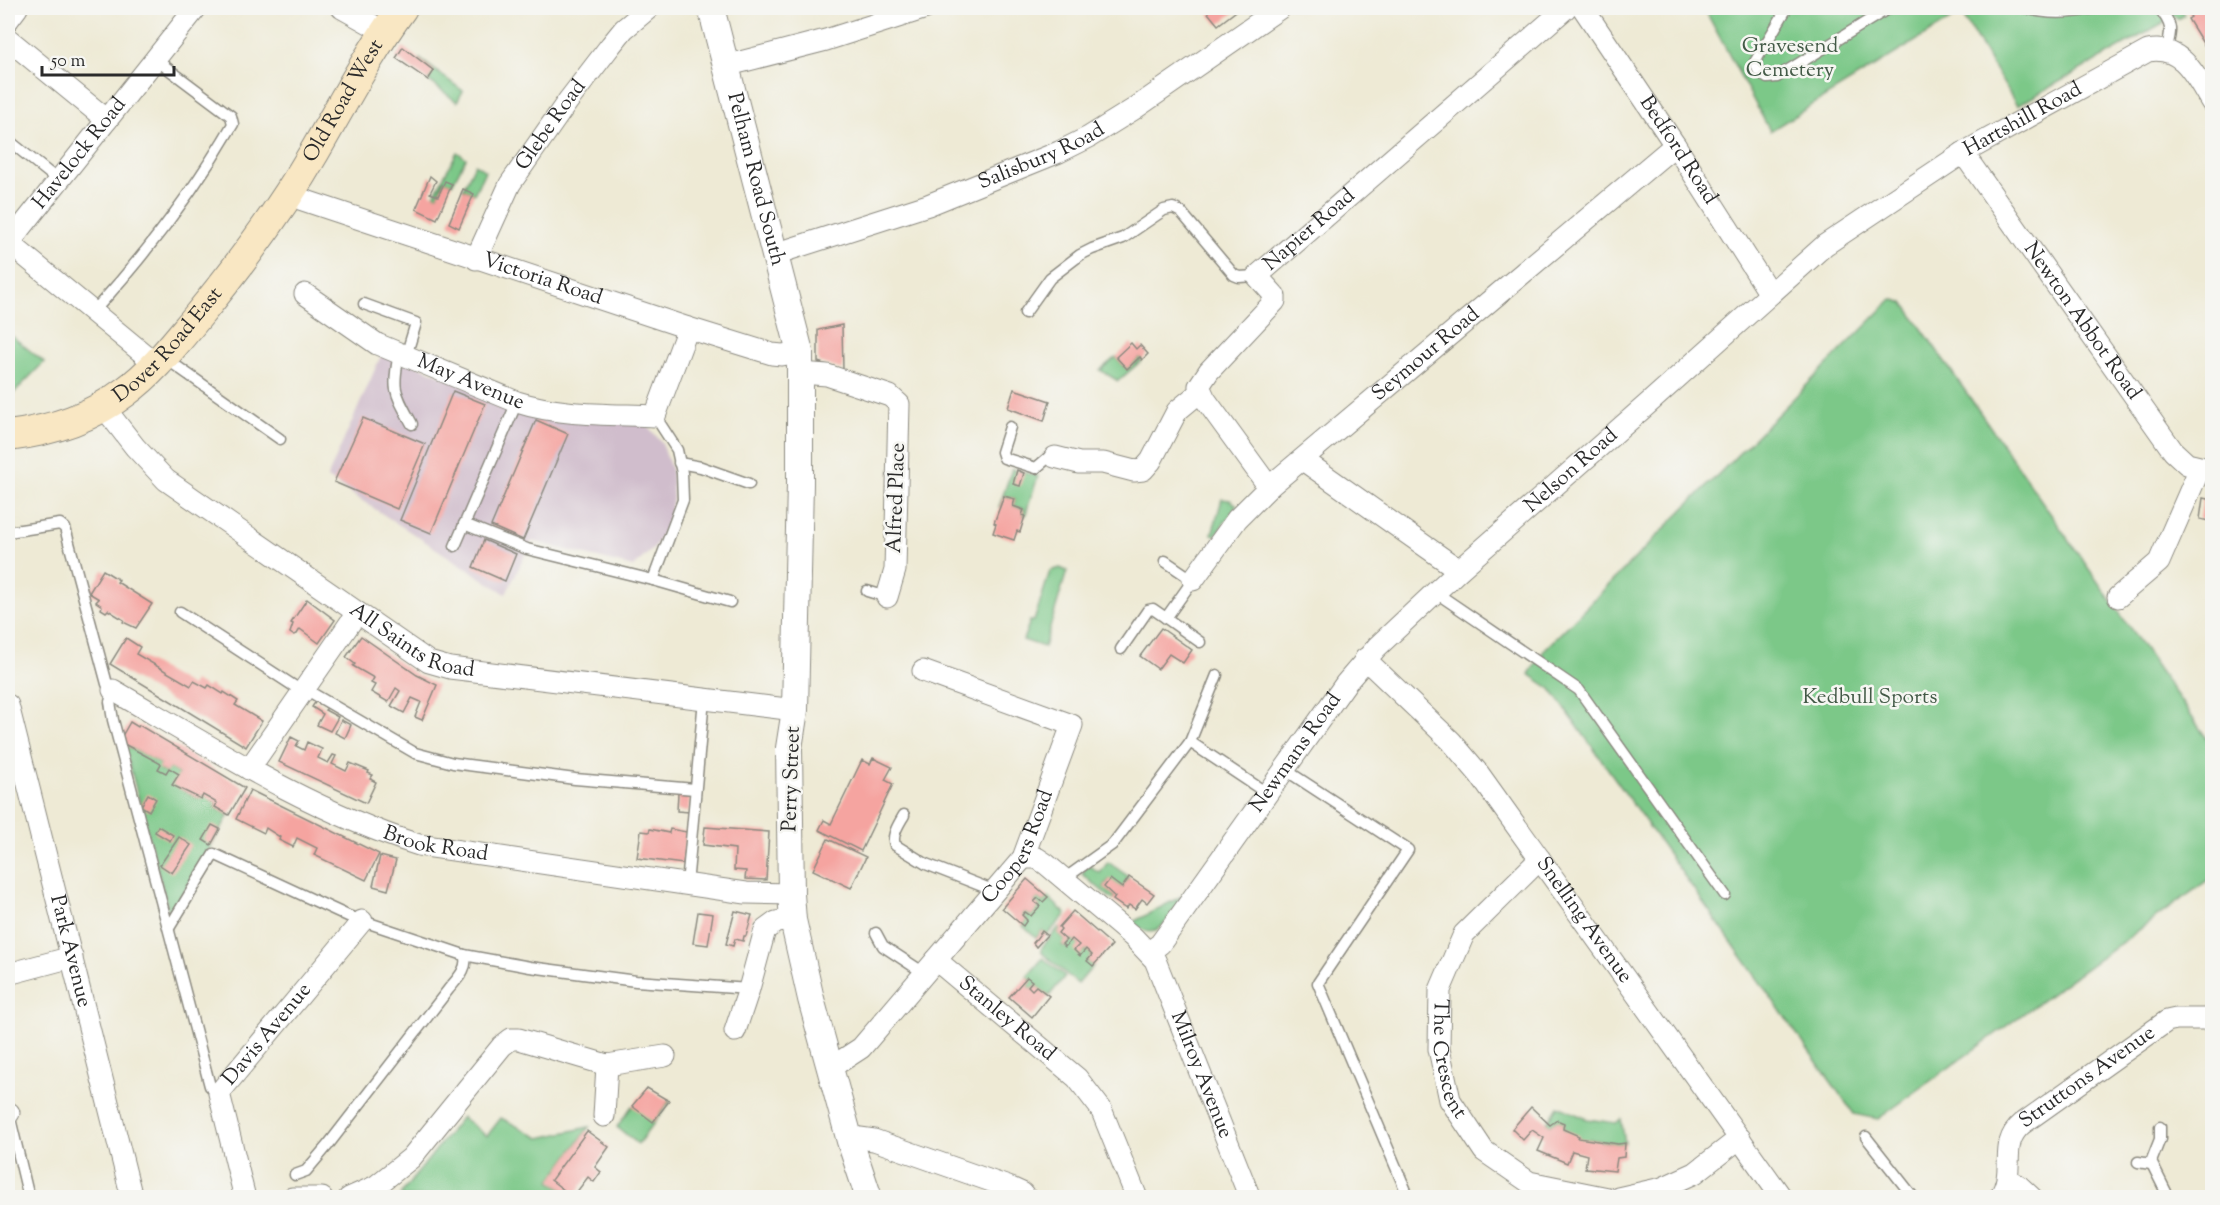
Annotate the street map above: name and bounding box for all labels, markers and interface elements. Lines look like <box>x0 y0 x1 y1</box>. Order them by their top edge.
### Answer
park label: Gravesend Cemetery <box>1742 32 1838 86</box>
street label: Old Road West <box>296 34 392 169</box>
scale bar <box>42 39 174 77</box>
text: 50 m <box>50 49 86 75</box>
street label: Glebe Road <box>509 73 594 177</box>
street label: Hartshill Road <box>1958 75 2088 165</box>
street label: Pelham Road South <box>719 90 792 269</box>
street label: Bedford Road <box>1631 90 1724 211</box>
street label: Havelock Road <box>26 91 134 216</box>
street label: Salisbury Road <box>974 116 1111 198</box>
street label: Napier Road <box>1257 182 1362 279</box>
street label: Newton Abbot Road <box>2015 236 2148 407</box>
street label: Victoria Road <box>478 246 606 314</box>
street label: Dover Road East <box>107 281 230 411</box>
street label: Seymour Road <box>1366 300 1487 409</box>
street label: May Avenue <box>412 347 528 418</box>
street label: Nelson Road <box>1518 421 1625 521</box>
street label: Alfred Place <box>880 442 914 554</box>
street label: All Saints Road <box>343 596 476 686</box>
park label: Kedbull Sports <box>1803 683 1937 713</box>
street label: Newmans Road <box>1243 687 1349 819</box>
street label: Perry Street <box>775 726 809 832</box>
street label: Coopers Road <box>975 785 1062 911</box>
street label: Brook Road <box>379 819 490 870</box>
street label: Snelling Avenue <box>1528 851 1639 990</box>
street label: Park Avenue <box>41 892 99 1011</box>
street label: Stanley Road <box>951 969 1062 1069</box>
street label: Davis Avenue <box>216 977 319 1093</box>
street label: The Crescent <box>1424 999 1474 1125</box>
street label: Milroy Avenue <box>1162 1007 1240 1143</box>
street label: Struttons Avenue <box>2013 1019 2162 1136</box>

